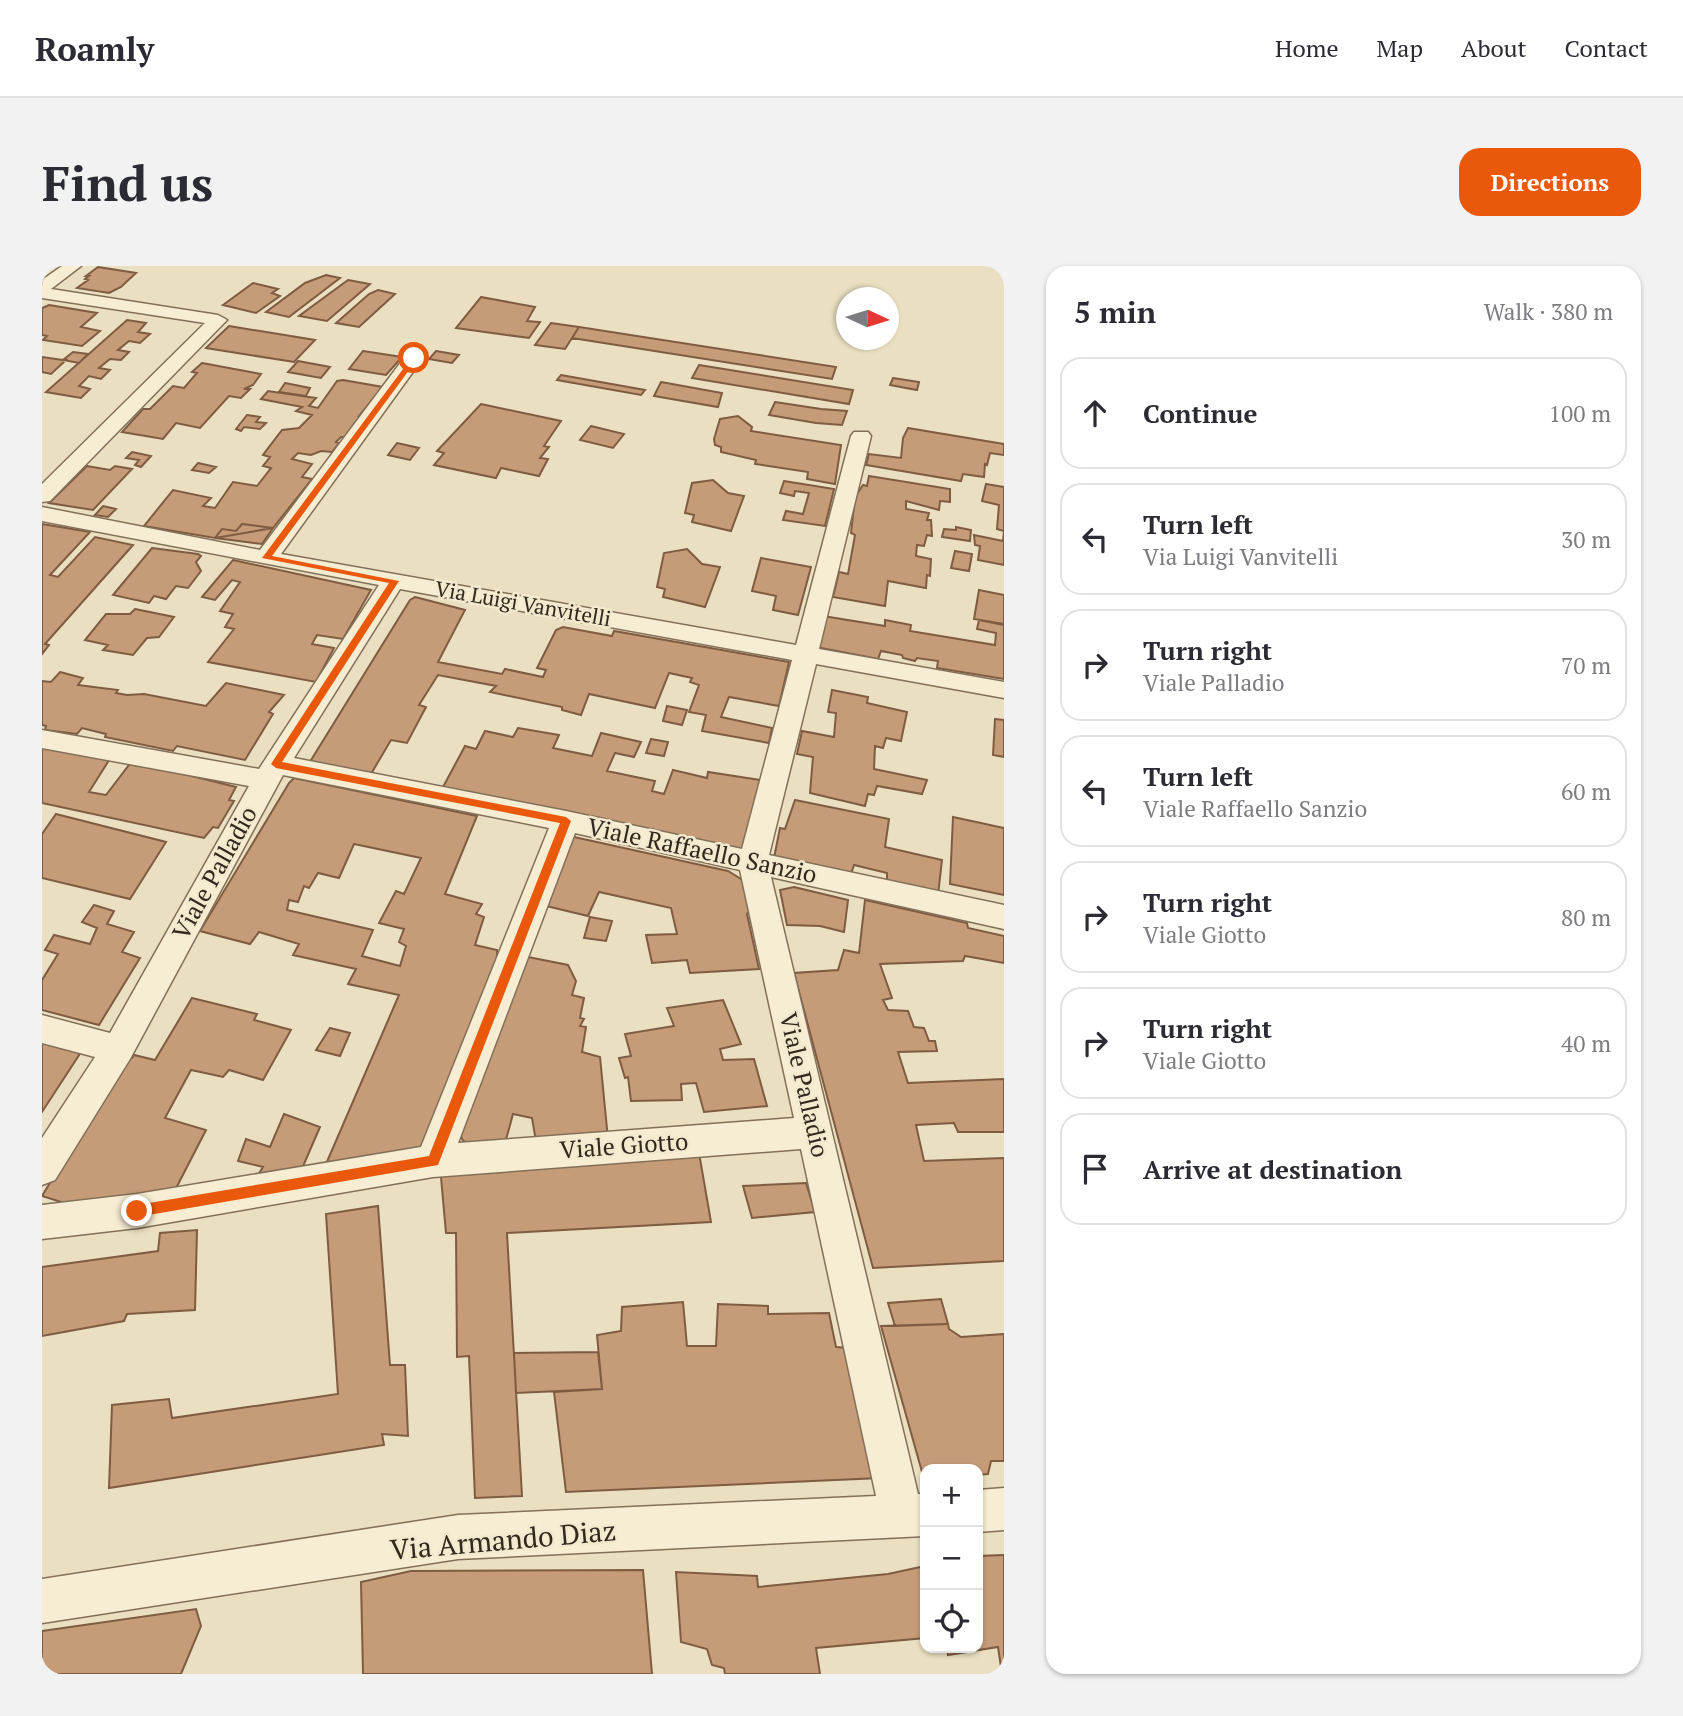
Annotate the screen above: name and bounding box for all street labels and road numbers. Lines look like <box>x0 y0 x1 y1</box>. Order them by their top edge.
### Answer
street label: Via Luigi Vanvitelli <box>433 574 613 632</box>
street label: Viale Palladio <box>164 800 264 945</box>
street label: Viale Raffaello Sanzio <box>584 810 820 890</box>
street label: Viale Palladio <box>773 1009 837 1160</box>
street label: Viale Giotto <box>559 1125 689 1165</box>
street label: Via Armando Diaz <box>388 1511 617 1568</box>

